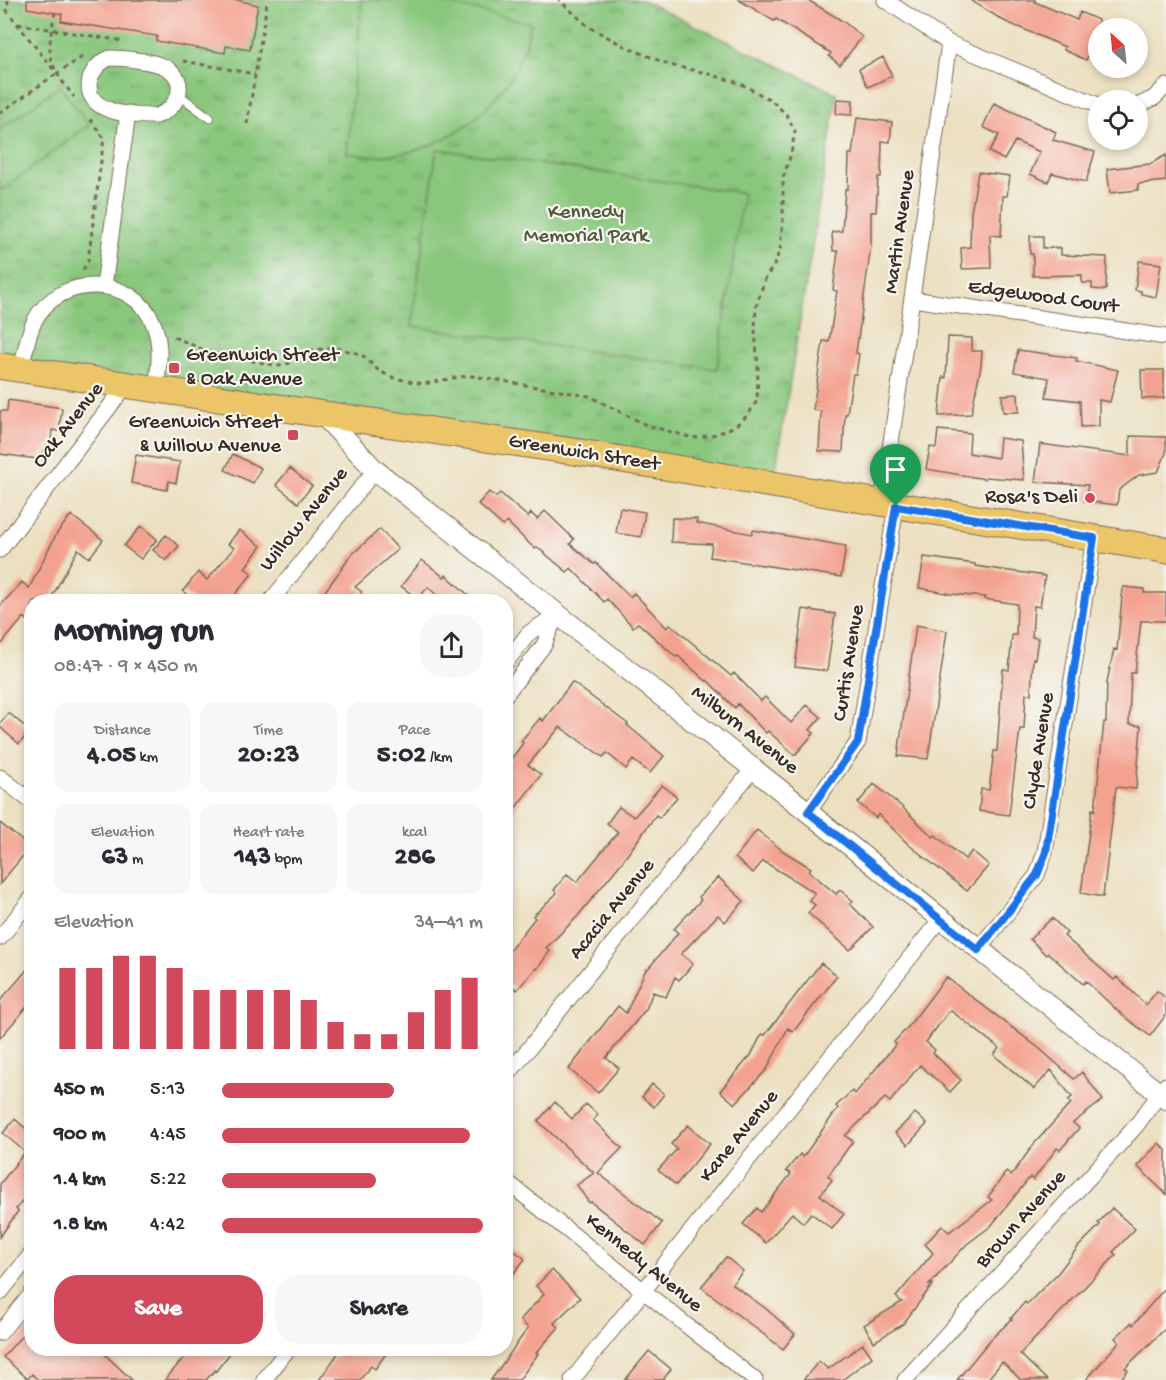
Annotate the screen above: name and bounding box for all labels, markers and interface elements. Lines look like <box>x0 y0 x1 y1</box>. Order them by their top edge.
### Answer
north arrow <box>1088 18 1148 78</box>
map controls <box>1088 18 1148 150</box>
button: locate <box>1088 90 1148 150</box>
street label: Martin Avenue <box>880 167 922 296</box>
park label: Kennedy Memorial Park <box>524 201 651 250</box>
street label: Edgewood Court <box>966 275 1122 321</box>
place label: Greenwich Street & Oak Avenue <box>186 344 341 393</box>
marker: Greenwich Street & Oak Avenue <box>167 361 181 375</box>
street label: Oak Avenue <box>28 377 111 474</box>
place label: Greenwich Street & Willow Avenue <box>128 411 283 460</box>
marker: Greenwich Street & Willow Avenue <box>286 428 300 442</box>
street label: Greenwich Street <box>507 430 664 479</box>
pin <box>870 444 921 506</box>
icon: arrive <box>879 453 912 486</box>
street label: Willow Avenue <box>255 462 355 577</box>
place label: Rosa's Deli <box>985 486 1078 511</box>
marker: Rosa's Deli <box>1083 491 1097 505</box>
street label: Curtis Avenue <box>828 602 872 723</box>
text: Morning run <box>54 614 214 652</box>
button: share <box>420 614 483 677</box>
text: 08:47 · 9 × 450 m <box>54 656 198 679</box>
street label: Milburn Avenue <box>685 681 804 782</box>
street label: Clyde Avenue <box>1018 690 1062 811</box>
text: Distance <box>94 722 151 741</box>
text: Time <box>254 722 283 741</box>
text: Pace <box>399 722 430 741</box>
text: 4.05 <box>87 741 136 772</box>
text: 20:23 <box>238 741 299 772</box>
text: 5:02 <box>377 741 426 772</box>
text: km <box>136 749 158 768</box>
text: /km <box>426 749 452 768</box>
text: Elevation <box>91 824 154 843</box>
text: Heart rate <box>233 824 304 843</box>
text: kcal <box>402 824 427 843</box>
text: 63 <box>102 843 128 874</box>
text: 143 <box>235 843 271 874</box>
text: 286 <box>394 843 435 874</box>
text: m <box>128 851 143 870</box>
text: bpm <box>271 851 302 870</box>
street label: Acacia Avenue <box>565 854 662 966</box>
text: Elevation <box>54 912 134 935</box>
text: 34–41 m <box>414 912 483 935</box>
text: 450 m <box>54 1079 104 1102</box>
text: 5:13 <box>150 1079 185 1102</box>
street label: Kane Avenue <box>695 1085 786 1188</box>
text: 900 m <box>54 1124 106 1147</box>
text: 4:45 <box>150 1124 186 1147</box>
street label: Brown Avenue <box>971 1165 1073 1275</box>
text: 1.4 km <box>54 1169 106 1192</box>
text: 5:22 <box>150 1169 186 1192</box>
street label: Kennedy Avenue <box>579 1209 708 1320</box>
text: 1.8 km <box>54 1214 107 1237</box>
text: 4:42 <box>150 1214 185 1237</box>
button: Save <box>54 1275 263 1344</box>
button: Share <box>275 1275 483 1344</box>

